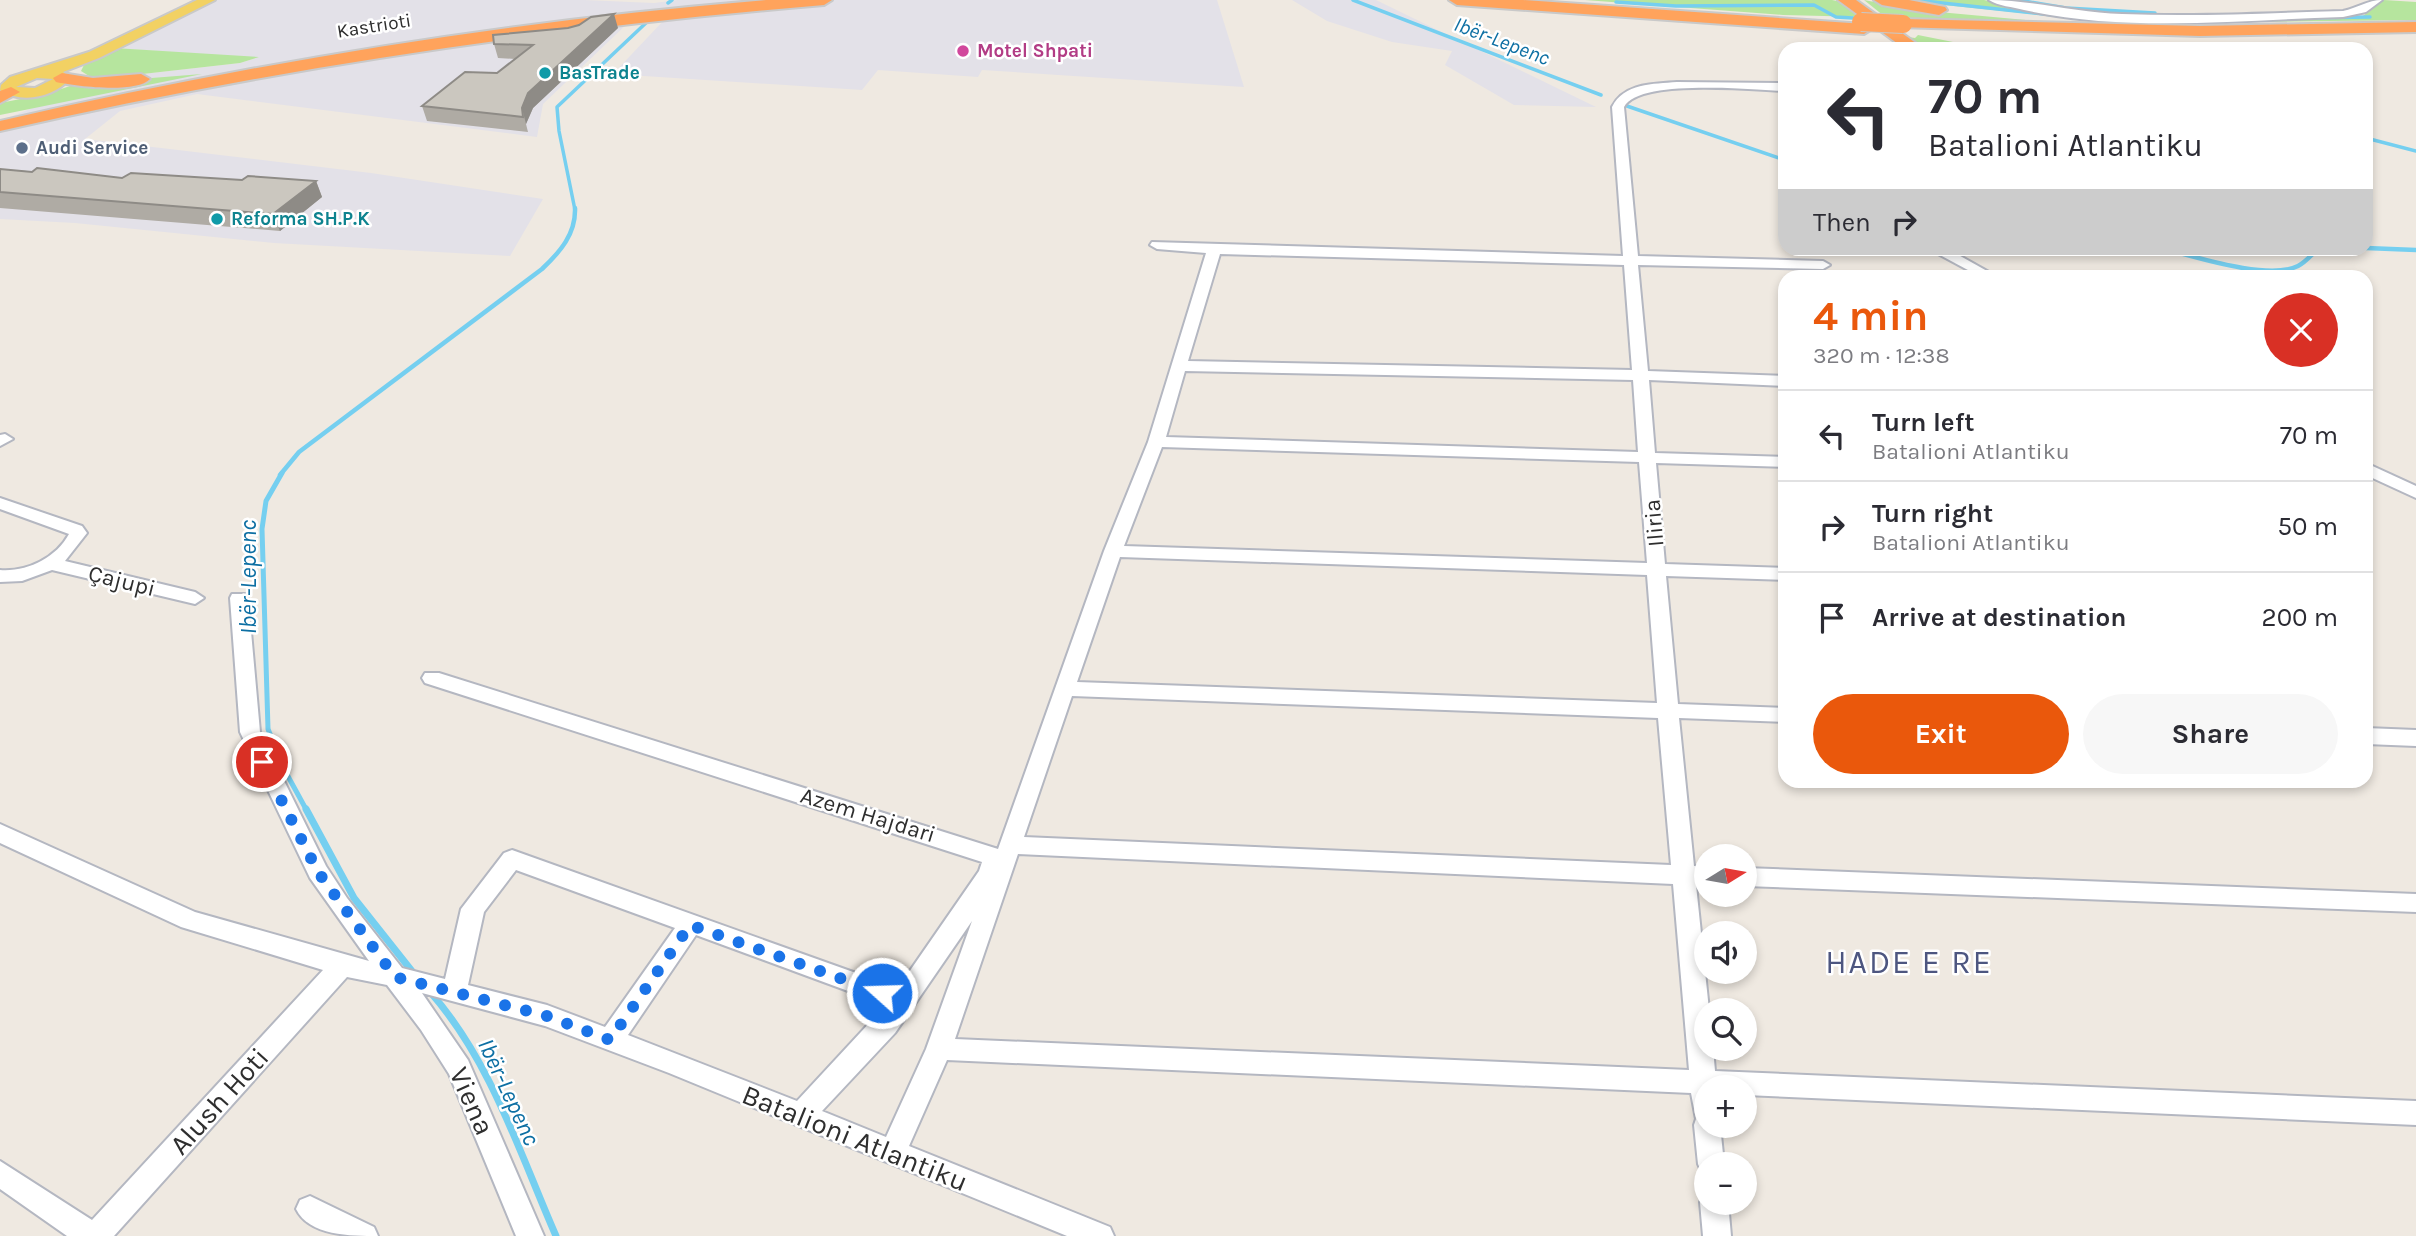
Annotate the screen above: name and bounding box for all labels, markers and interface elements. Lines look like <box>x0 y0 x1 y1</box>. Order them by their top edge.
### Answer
street label: Kastrioti <box>335 9 413 43</box>
water label: Ibër-Lepenc <box>1451 12 1553 70</box>
place label: Motel Shpati <box>977 40 1093 62</box>
marker: Motel Shpati <box>955 43 971 59</box>
place label: BasTrade <box>559 62 640 84</box>
marker: BasTrade <box>537 65 553 81</box>
text: 70 m <box>1928 68 2042 125</box>
icon: left <box>1813 70 1904 161</box>
text: Batalioni Atlantiku <box>1928 127 2203 164</box>
place label: Audi Service <box>36 137 148 159</box>
marker: Audi Service <box>14 140 30 156</box>
icon: right <box>1885 203 1923 241</box>
text: Then <box>1813 207 1871 238</box>
place label: Reforma SH.P.K <box>231 208 370 230</box>
marker: Reforma SH.P.K <box>209 211 225 227</box>
text: 4 min <box>1813 291 1928 341</box>
button: close <box>2264 293 2338 367</box>
text: 320 m · 12:38 <box>1813 342 1950 369</box>
text: Turn left <box>1872 407 1974 438</box>
icon: left <box>1813 417 1851 455</box>
text: 70 m <box>2280 420 2338 451</box>
text: Batalioni Atlantiku <box>1872 438 2070 465</box>
street label: Iliria <box>1638 498 1670 548</box>
text: Turn right <box>1872 498 1993 529</box>
icon: right <box>1813 508 1851 546</box>
text: 50 m <box>2277 511 2338 542</box>
water label: Ibër-Lepenc <box>234 520 262 634</box>
text: Batalioni Atlantiku <box>1872 529 2070 556</box>
street label: Çajupi <box>86 560 158 602</box>
icon: arrive <box>1813 599 1851 637</box>
text: Arrive at destination <box>1872 602 2126 633</box>
text: 200 m <box>2262 602 2338 633</box>
button: Exit <box>1813 694 2069 774</box>
button: Share <box>2083 694 2338 774</box>
pin <box>232 732 292 792</box>
icon: arrive <box>243 743 281 781</box>
street label: Azem Hajdari <box>797 782 939 848</box>
north arrow <box>1694 844 1757 906</box>
map controls <box>1694 844 1757 1215</box>
button: sound <box>1694 921 1757 984</box>
district label: HADE E RE <box>1825 944 1993 981</box>
position arrow <box>845 956 919 1030</box>
button: search <box>1694 998 1757 1061</box>
water label: Ibër-Lepenc <box>472 1034 546 1150</box>
street label: Alush Hoti <box>163 1041 275 1161</box>
street label: Viena <box>443 1062 501 1140</box>
button: + <box>1694 1075 1757 1138</box>
street label: Batalioni Atlantiku <box>737 1078 973 1198</box>
button: − <box>1694 1152 1757 1215</box>

